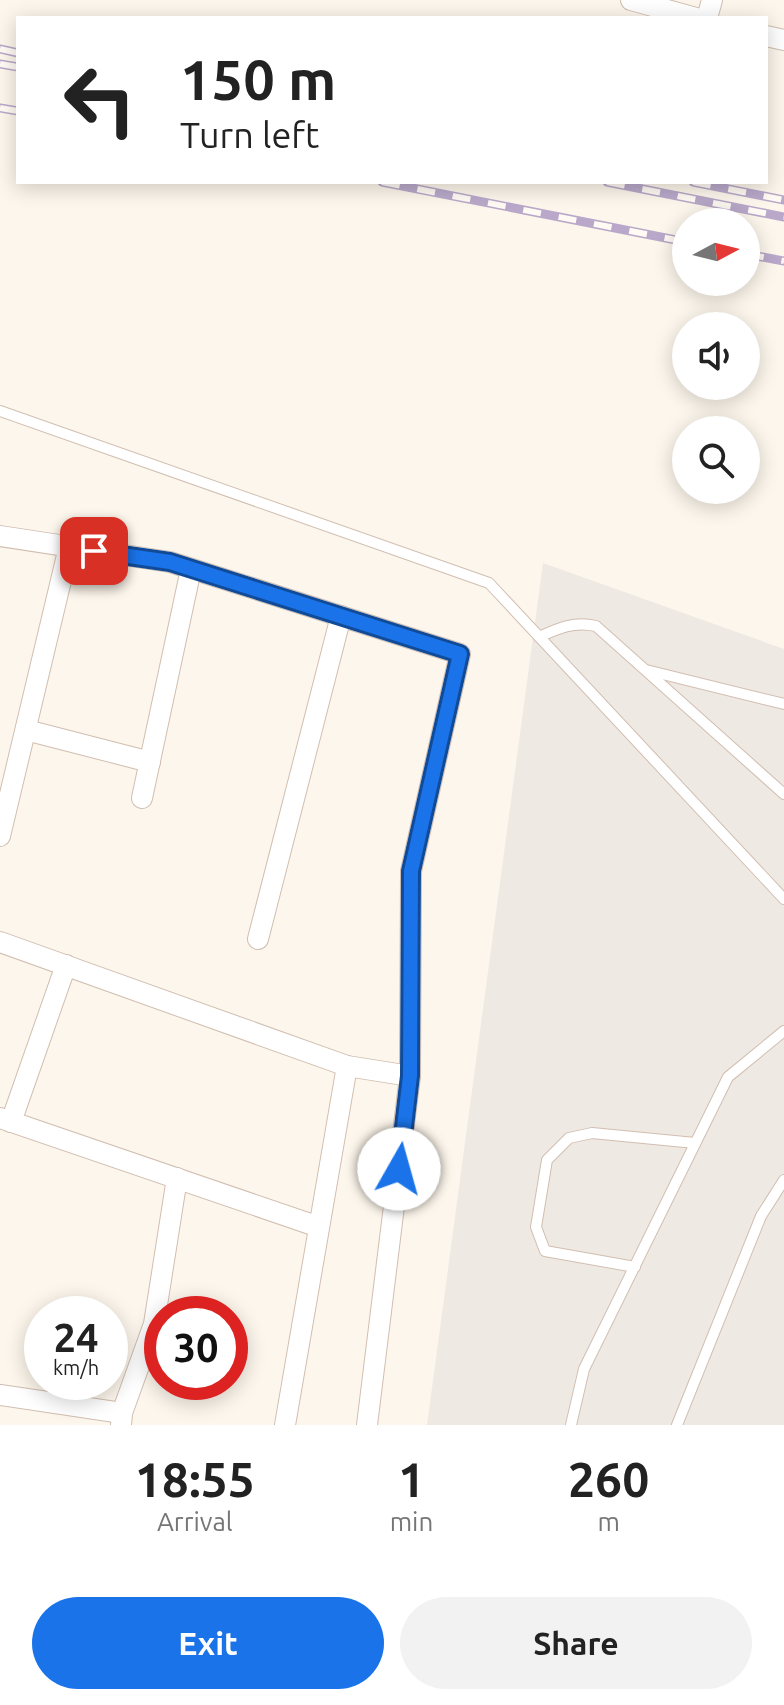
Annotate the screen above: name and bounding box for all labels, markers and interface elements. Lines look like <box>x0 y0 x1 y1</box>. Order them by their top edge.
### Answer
icon: left <box>48 48 152 152</box>
text: 150 m <box>180 48 336 111</box>
text: Turn left <box>180 114 319 155</box>
north arrow <box>672 208 760 296</box>
map controls <box>672 208 760 504</box>
button: sound <box>672 312 760 400</box>
button: search <box>672 416 760 504</box>
pin <box>60 517 128 585</box>
icon: arrive <box>72 529 116 573</box>
position arrow <box>357 1127 441 1211</box>
speed limit sign: 30 <box>144 1296 248 1400</box>
text: 24 <box>53 1315 99 1360</box>
text: km/h <box>53 1356 99 1379</box>
text: 18:55 <box>135 1452 255 1506</box>
text: 1 <box>398 1452 425 1506</box>
text: 260 <box>568 1452 649 1506</box>
text: Arrival <box>157 1507 233 1536</box>
text: min <box>390 1507 433 1536</box>
text: m <box>597 1507 620 1536</box>
button: Exit <box>32 1597 384 1689</box>
button: Share <box>400 1597 752 1689</box>

